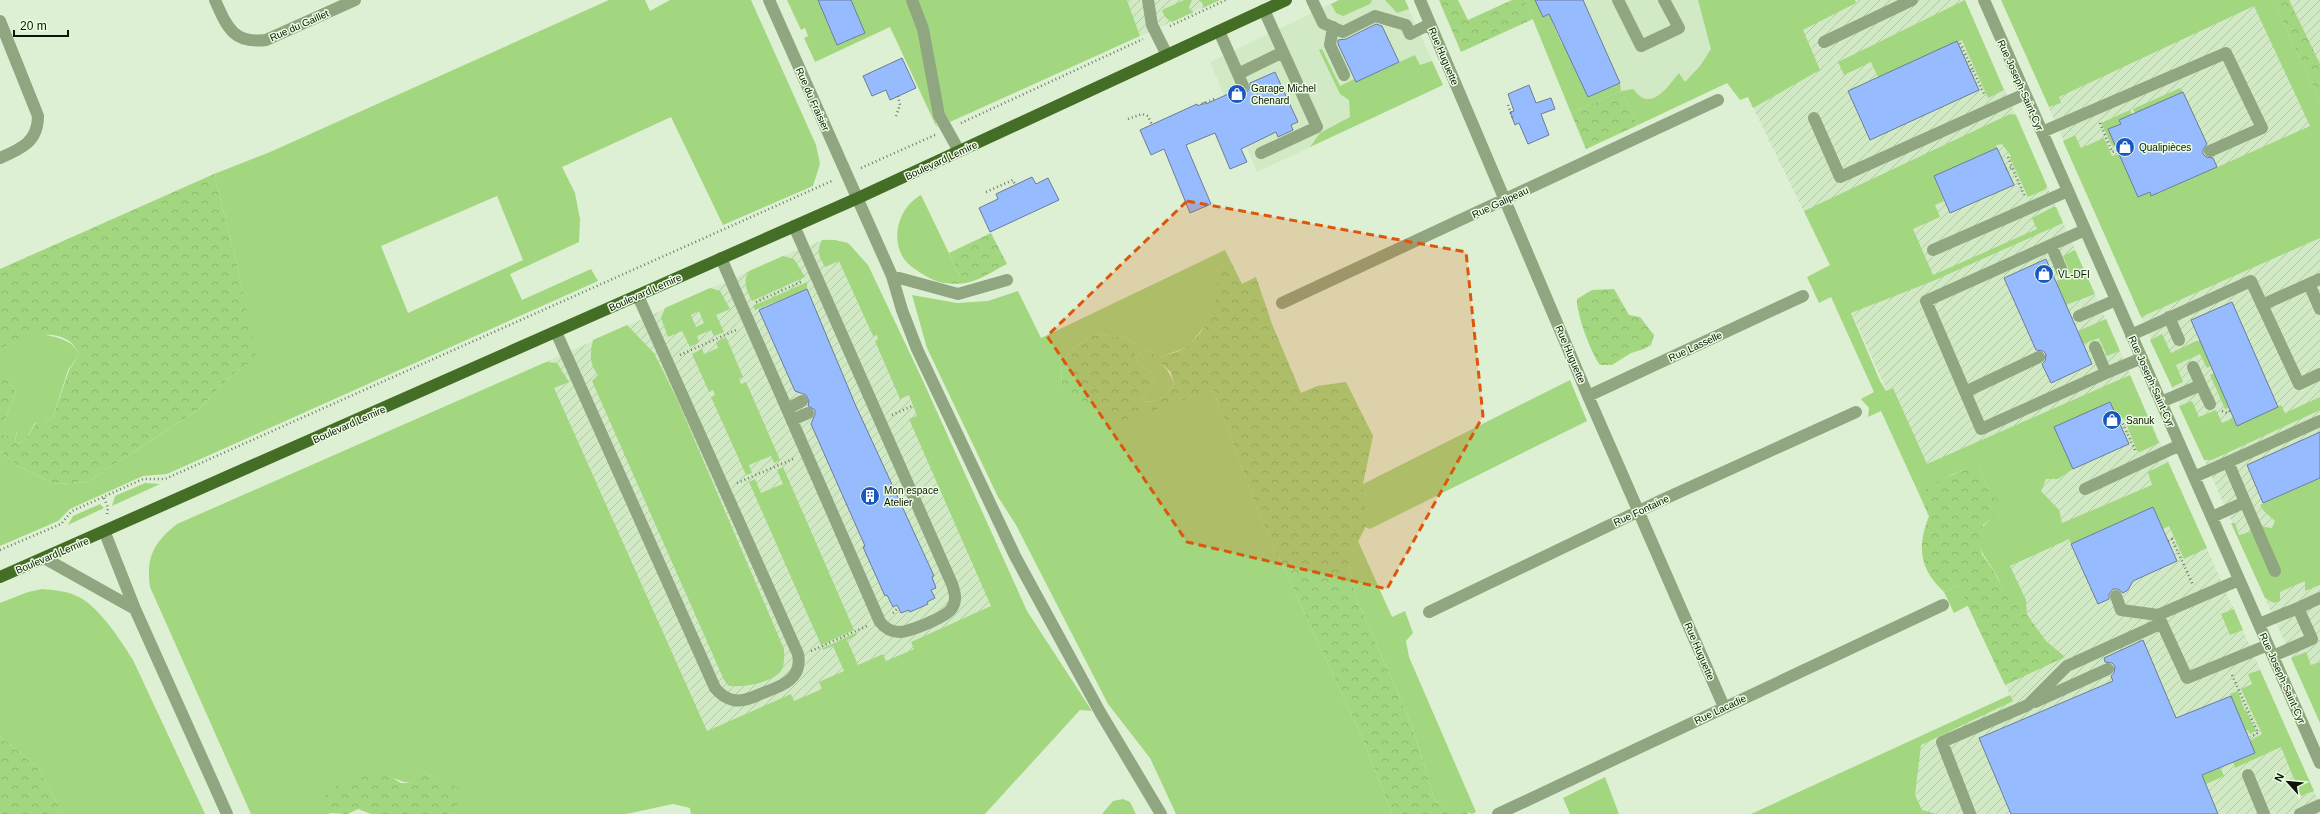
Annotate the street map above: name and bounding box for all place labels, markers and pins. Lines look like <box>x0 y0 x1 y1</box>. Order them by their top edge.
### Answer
shop icon: Garage Michel Chenard <box>1226 83 1248 105</box>
place label: Garage Michel Chenard <box>1251 83 1316 106</box>
shop icon: Qualipièces <box>2114 136 2136 158</box>
place label: Qualipièces <box>2139 142 2191 153</box>
shop icon: VL-DFI <box>2033 263 2055 285</box>
place label: VL-DFI <box>2058 269 2090 280</box>
shop icon: Sanuk <box>2101 409 2123 431</box>
place label: Sanuk <box>2126 415 2155 426</box>
building icon: Mon espace Atelier <box>859 485 881 507</box>
place label: Mon espace Atelier <box>884 485 939 508</box>

